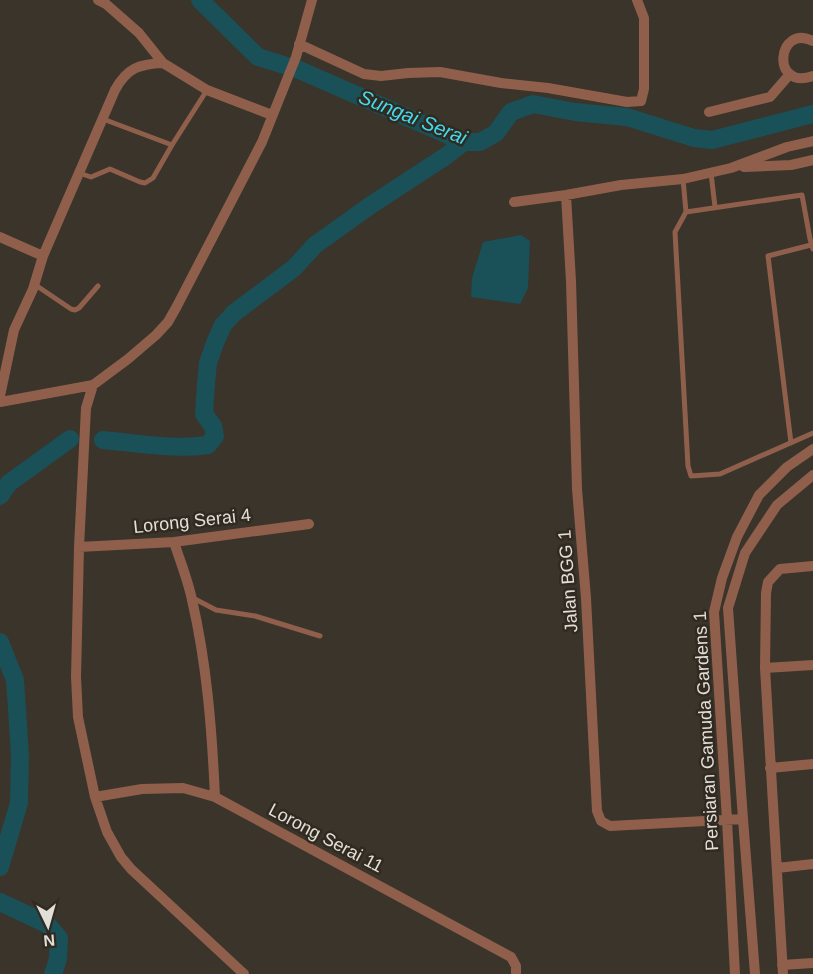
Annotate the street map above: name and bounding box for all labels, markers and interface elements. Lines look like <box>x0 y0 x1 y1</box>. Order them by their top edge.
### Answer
water label: Sungai Serai <box>356 85 471 149</box>
street label: Lorong Serai 4 <box>132 505 252 537</box>
street label: Jalan BGG 1 <box>554 529 582 633</box>
street label: Persiaran Gamuda Gardens 1 <box>690 611 722 851</box>
street label: Lorong Serai 11 <box>265 799 387 877</box>
north arrow <box>18 896 78 956</box>
text: N <box>43 931 56 949</box>

